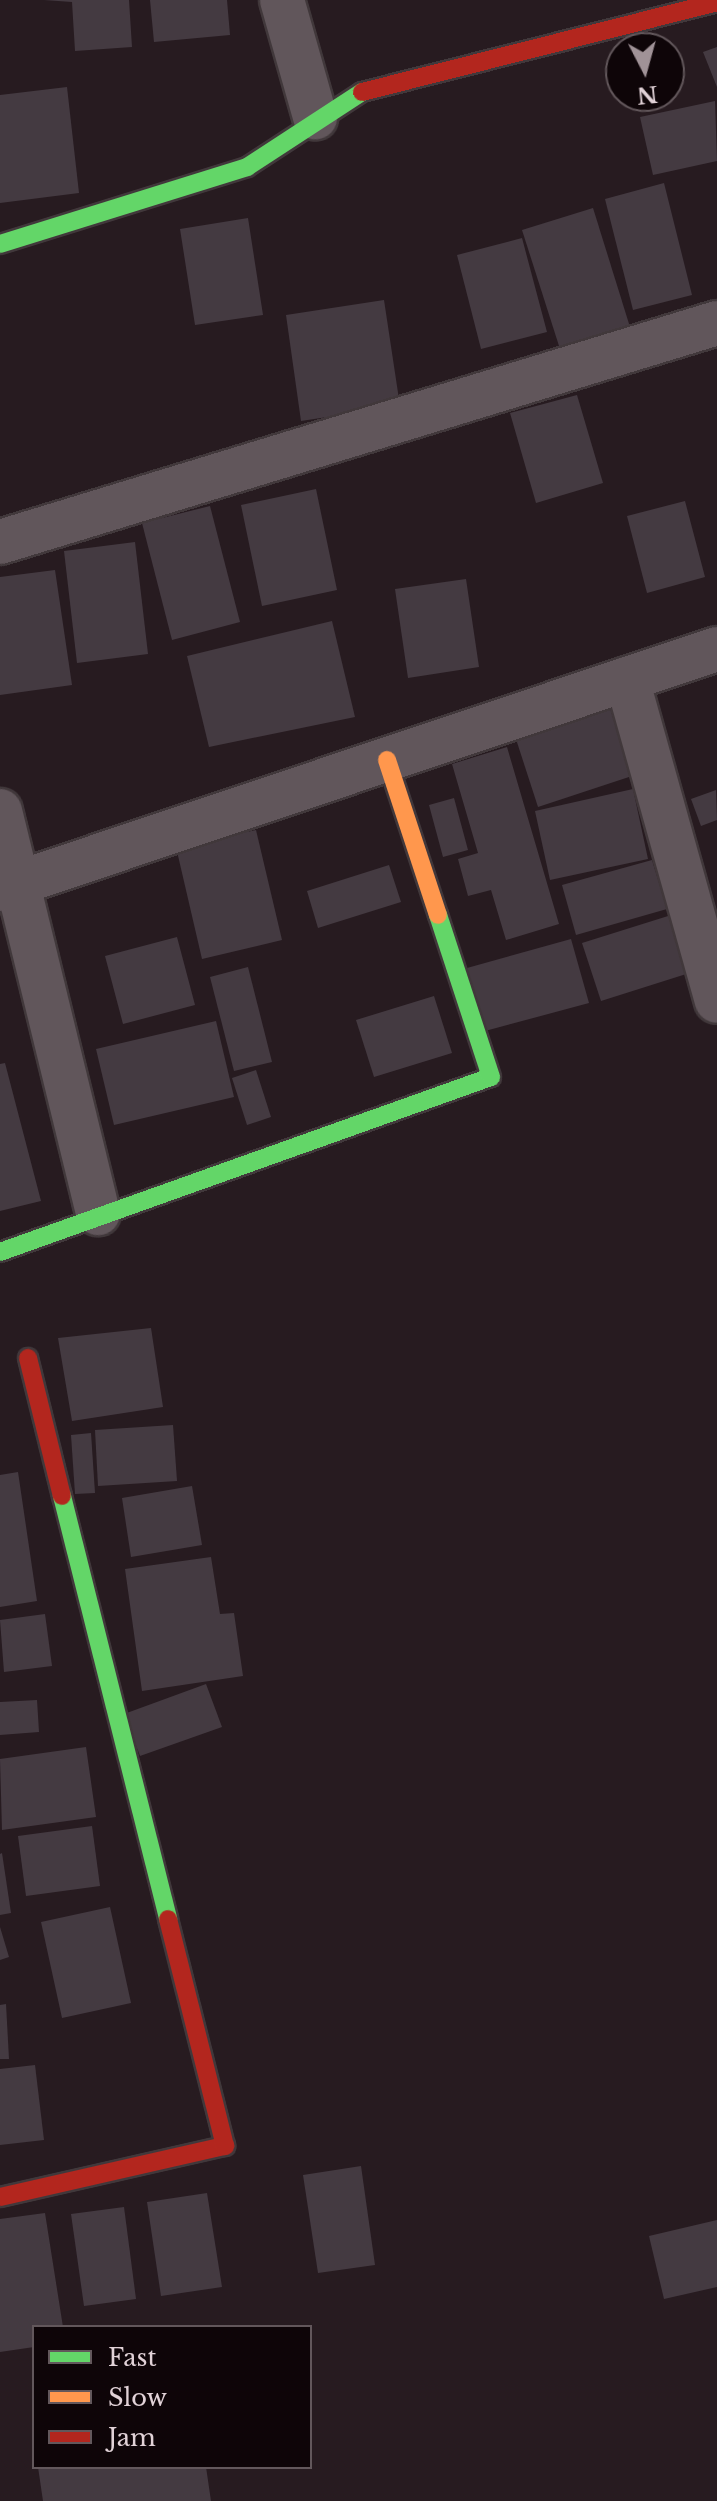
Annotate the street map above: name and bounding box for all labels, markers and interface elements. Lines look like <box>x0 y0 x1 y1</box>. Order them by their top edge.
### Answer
north arrow <box>605 32 685 112</box>
text: N <box>636 80 659 109</box>
legend <box>32 2325 312 2469</box>
text: Fast <box>108 2343 156 2372</box>
text: Slow <box>108 2383 167 2412</box>
text: Jam <box>108 2423 156 2452</box>

